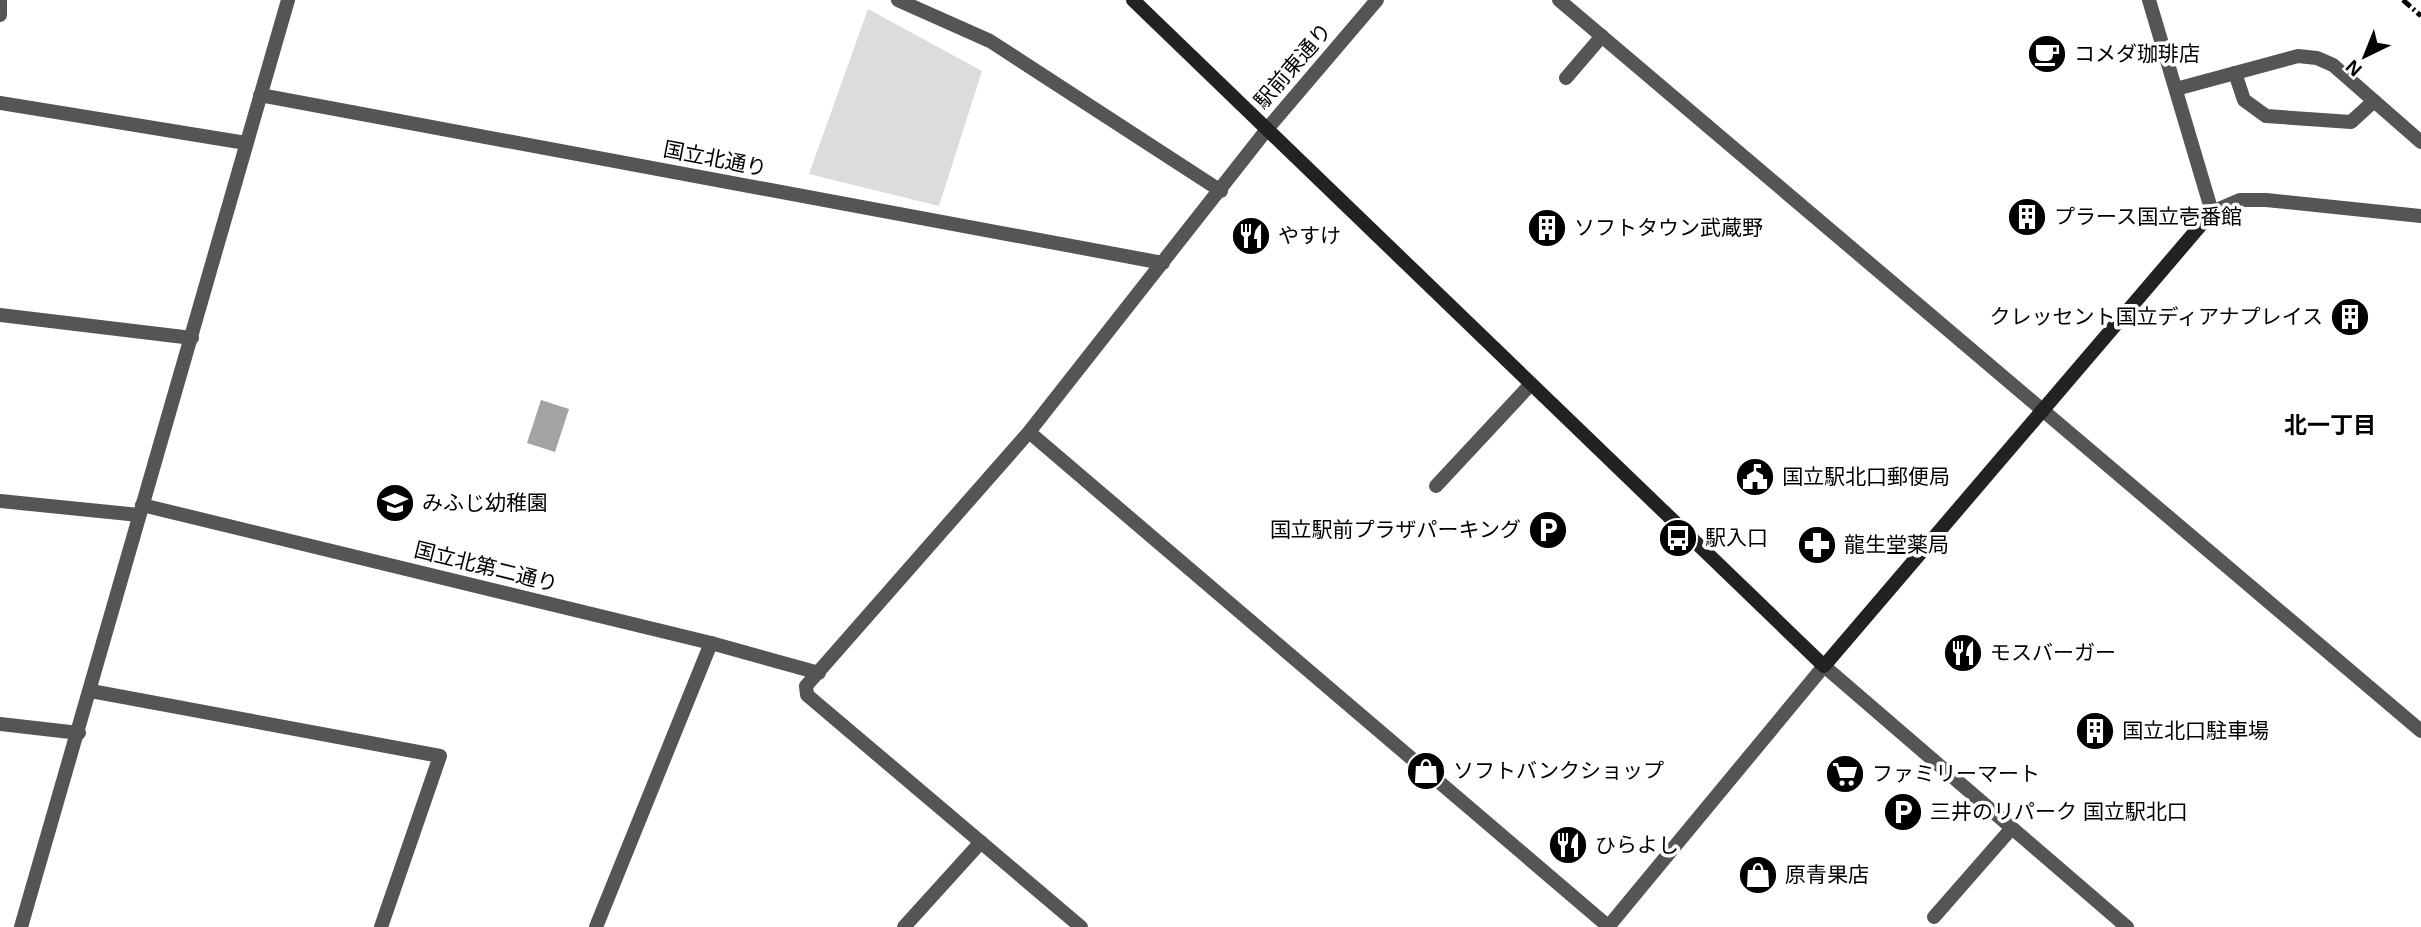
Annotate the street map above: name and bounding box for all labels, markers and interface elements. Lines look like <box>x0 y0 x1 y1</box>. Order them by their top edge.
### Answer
street label: 駅前東通り <box>1250 19 1336 113</box>
north arrow <box>2330 21 2400 91</box>
cafe icon: コメダ珈琲店 <box>2026 33 2068 75</box>
place label: コメダ珈琲店 <box>2074 42 2200 65</box>
text: N <box>2342 56 2366 80</box>
street label: 国立北通り <box>661 137 769 180</box>
building icon: プラース国立壱番館 <box>2006 196 2048 238</box>
place label: プラース国立壱番館 <box>2054 205 2242 228</box>
building icon: ソフトタウン武蔵野 <box>1526 207 1568 249</box>
restaurant icon: やすけ <box>1230 215 1272 257</box>
place label: ソフトタウン武蔵野 <box>1574 216 1763 239</box>
place label: やすけ <box>1278 224 1341 247</box>
building icon: クレッセント国立ディアナプレイス <box>2329 296 2371 338</box>
place label: クレッセント国立ディアナプレイス <box>1990 305 2323 328</box>
district label: 北一丁目 <box>2284 412 2376 438</box>
public building icon: 国立駅北口郵便局 <box>1734 456 1776 498</box>
place label: 国立駅北口郵便局 <box>1782 465 1950 488</box>
school or university icon: みふじ幼稚園 <box>374 482 416 524</box>
place label: みふじ幼稚園 <box>422 491 548 514</box>
parking icon: 国立駅前プラザパーキング <box>1527 509 1569 551</box>
bus stop icon: 駅入口 <box>1657 517 1699 559</box>
place label: 国立駅前プラザパーキング <box>1270 518 1521 541</box>
pharmacy icon: 龍生堂薬局 <box>1796 524 1838 566</box>
place label: 駅入口 <box>1705 526 1768 549</box>
place label: 龍生堂薬局 <box>1844 533 1949 556</box>
street label: 国立北第二通り <box>412 538 560 595</box>
restaurant icon: モスバーガー <box>1942 632 1984 674</box>
place label: モスバーガー <box>1990 641 2116 664</box>
building icon: 国立北口駐車場 <box>2074 710 2116 752</box>
place label: 国立北口駐車場 <box>2122 719 2269 742</box>
shop icon: ソフトバンクショップ <box>1405 750 1447 792</box>
supermarket icon: ファミリーマート <box>1824 753 1866 795</box>
place label: ソフトバンクショップ <box>1453 759 1664 782</box>
place label: ファミリーマート <box>1872 762 2040 785</box>
parking icon: 三井のリパーク 国立駅北口 <box>1882 791 1924 833</box>
place label: 三井のリパーク 国立駅北口 <box>1930 800 2188 823</box>
restaurant icon: ひらよし <box>1547 824 1589 866</box>
place label: ひらよし <box>1595 833 1679 856</box>
shop icon: 原青果店 <box>1737 854 1779 896</box>
place label: 原青果店 <box>1785 863 1869 886</box>

